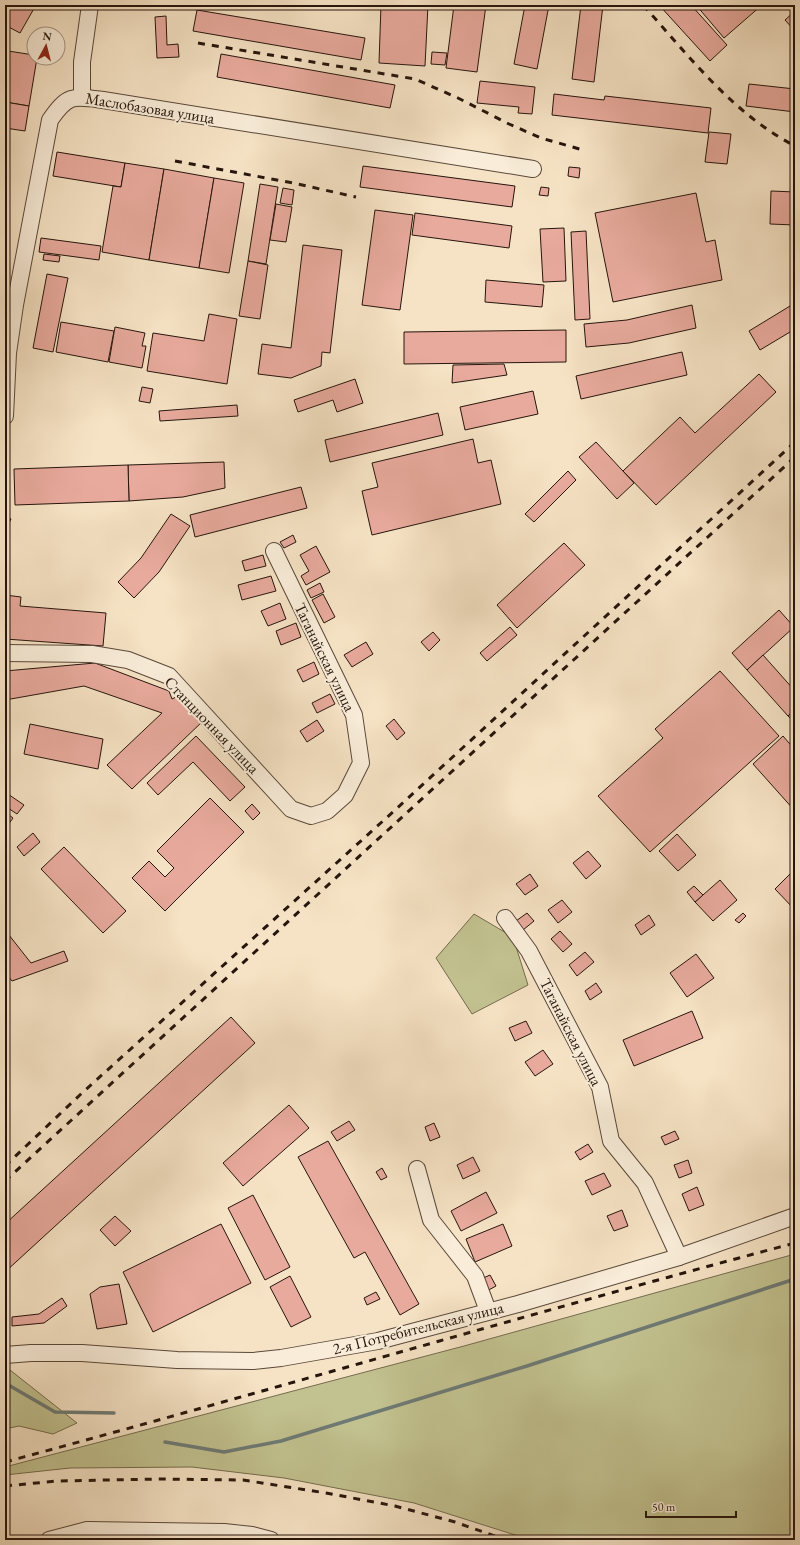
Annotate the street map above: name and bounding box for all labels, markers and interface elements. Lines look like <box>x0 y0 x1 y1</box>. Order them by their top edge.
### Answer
north arrow <box>26 26 66 66</box>
text: N <box>42 29 53 44</box>
street label: Маслобазовая улица <box>84 87 217 129</box>
street label: Таганайская улица <box>290 599 361 715</box>
street label: Станционная улица <box>160 672 264 779</box>
street label: Таганайская улица <box>535 974 608 1090</box>
street label: 2-я Потребительская улица <box>330 1296 506 1359</box>
scale bar <box>646 1493 736 1519</box>
text: 50 m <box>652 1499 676 1515</box>

